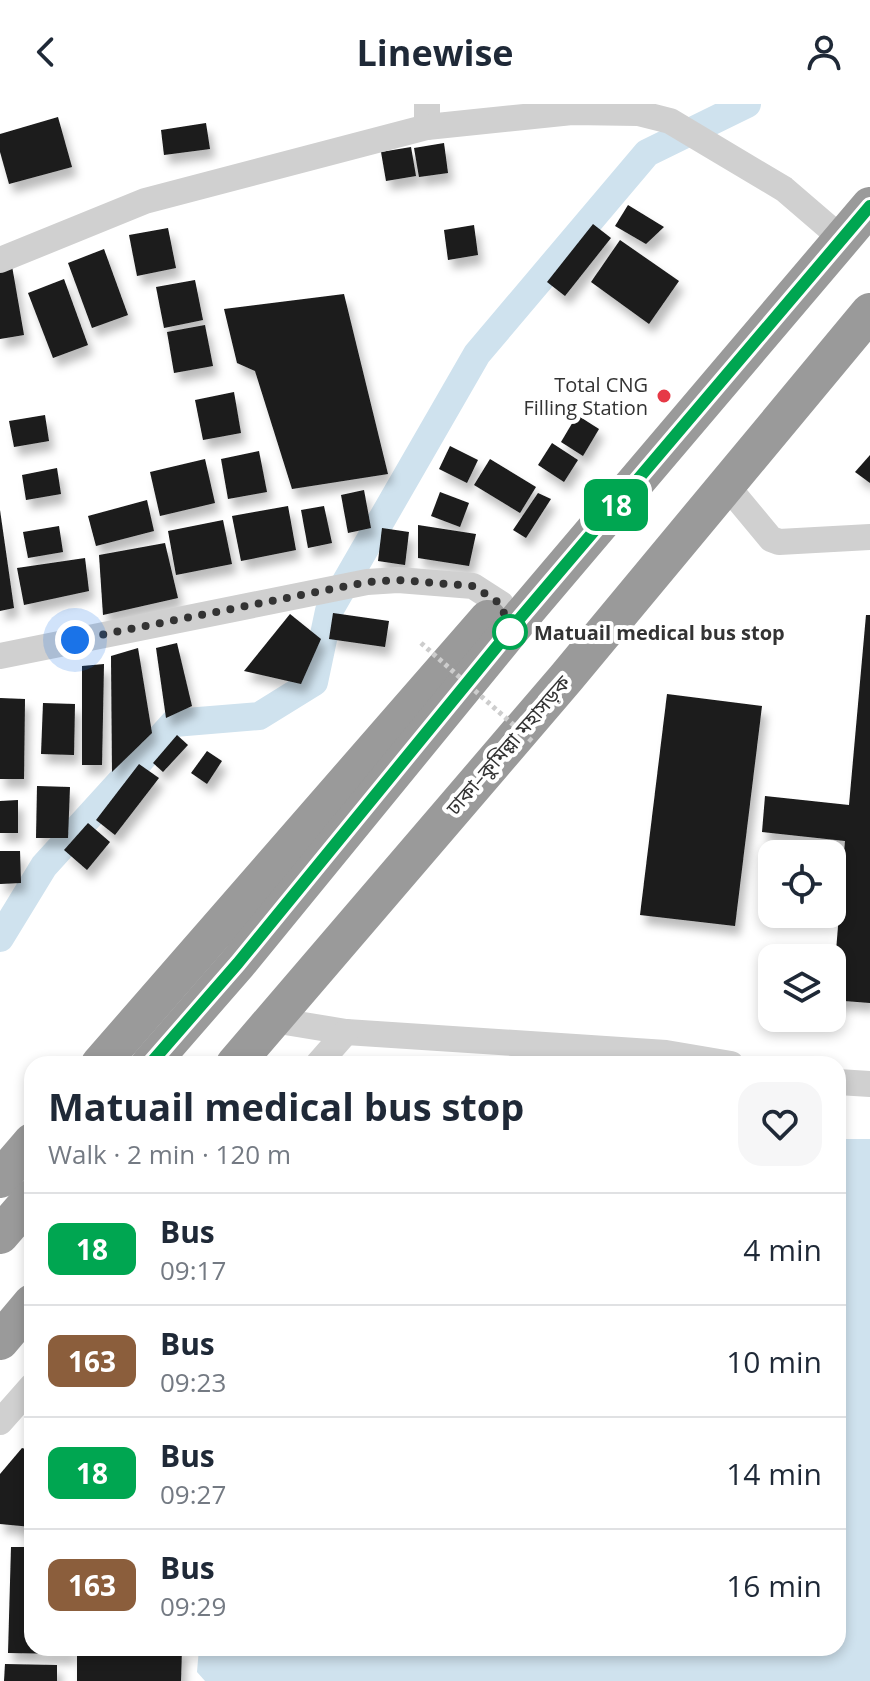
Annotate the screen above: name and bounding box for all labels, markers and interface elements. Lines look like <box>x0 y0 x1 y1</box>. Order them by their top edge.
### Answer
text: Linewise <box>356 28 514 77</box>
icon: back <box>24 30 68 74</box>
icon: person <box>802 30 846 74</box>
place label: Total CNG Filling Station <box>523 371 648 421</box>
marker: Total CNG Filling Station <box>655 387 673 405</box>
line badge: 18 <box>580 479 652 531</box>
text: 18 <box>600 486 632 524</box>
marker: Matuail medical bus stop <box>493 615 527 649</box>
place label: Matuail medical bus stop <box>534 619 785 646</box>
your location <box>55 620 95 660</box>
street label: ঢাকা–কুমিল্লা মহাসড়ক <box>439 669 577 821</box>
map controls <box>758 840 846 1032</box>
button: locate <box>758 840 846 928</box>
button: layers <box>758 944 846 1032</box>
text: Matuail medical bus stop <box>48 1080 524 1132</box>
button: heart <box>738 1082 822 1166</box>
text: Walk · 2 min · 120 m <box>48 1136 291 1172</box>
text: Bus <box>160 1211 215 1252</box>
text: 4 min <box>743 1229 822 1270</box>
text: 18 <box>76 1230 108 1268</box>
text: 09:17 <box>160 1252 226 1288</box>
text: Bus <box>160 1323 215 1364</box>
text: 10 min <box>726 1341 822 1382</box>
text: 163 <box>68 1342 116 1380</box>
text: 09:23 <box>160 1364 226 1400</box>
text: Bus <box>160 1435 215 1476</box>
text: 14 min <box>726 1453 822 1494</box>
text: 18 <box>76 1454 108 1492</box>
text: 09:27 <box>160 1476 226 1512</box>
text: Bus <box>160 1547 215 1588</box>
text: 16 min <box>726 1565 822 1606</box>
text: 163 <box>68 1566 116 1604</box>
text: 09:29 <box>160 1588 226 1624</box>

